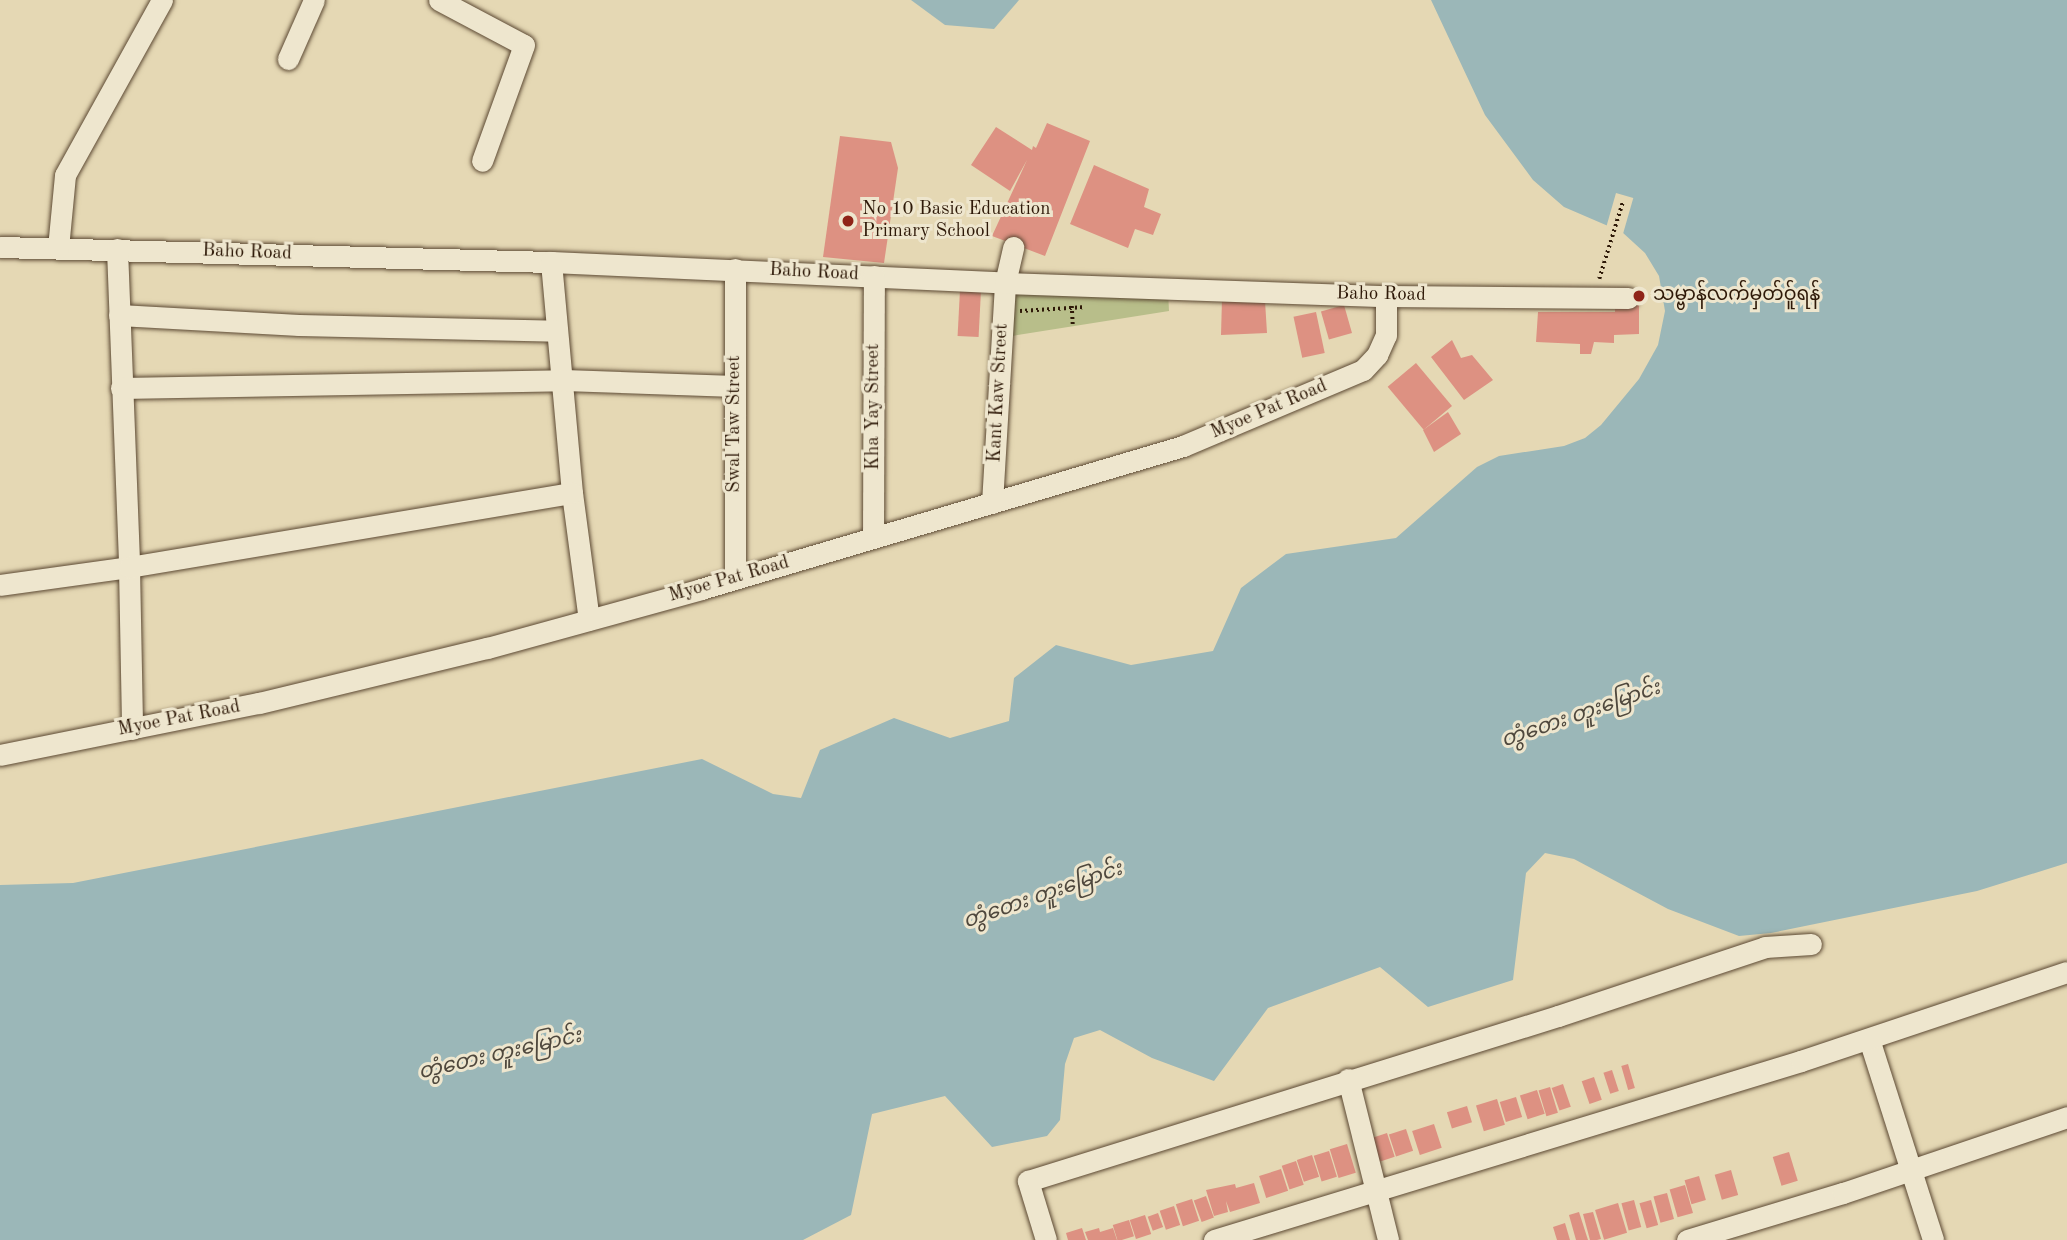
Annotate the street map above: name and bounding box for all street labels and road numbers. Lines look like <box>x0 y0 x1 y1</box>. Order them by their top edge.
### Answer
street label: Baho Road <box>202 240 292 266</box>
street label: Baho Road <box>769 259 859 287</box>
street label: Baho Road <box>1336 283 1426 307</box>
street label: Kant Kaw Street <box>984 323 1014 463</box>
street label: Kha Yay Street <box>863 344 885 470</box>
street label: Swal Taw Street <box>724 355 746 493</box>
street label: Myoe Pat Road <box>1207 375 1331 445</box>
street label: Myoe Pat Road <box>666 552 792 608</box>
street label: Myoe Pat Road <box>116 696 242 742</box>

